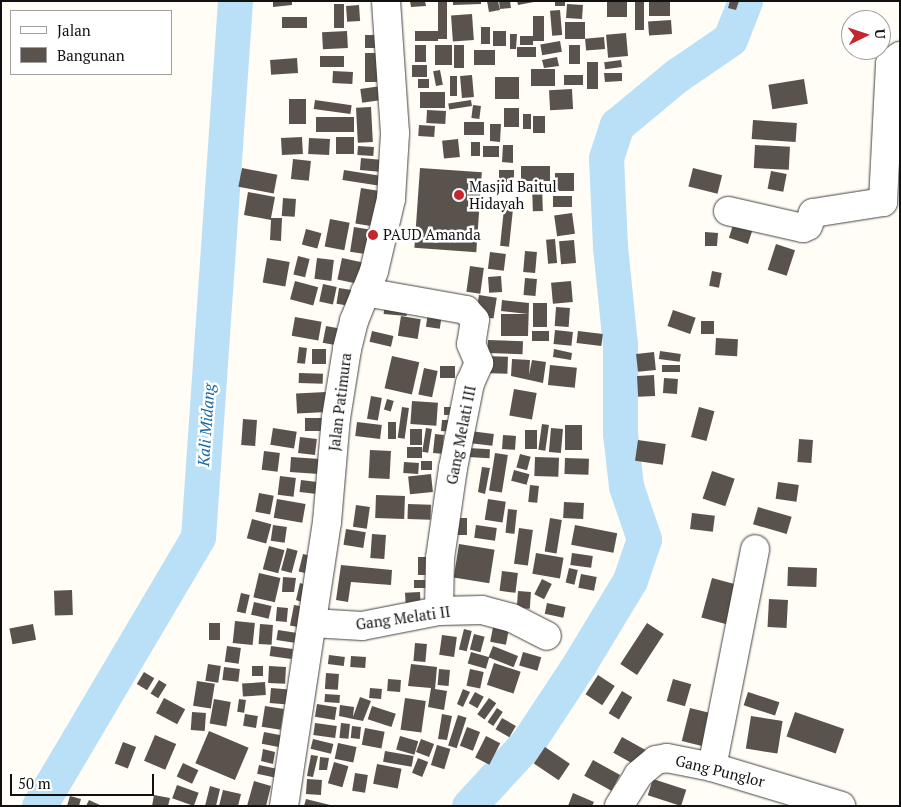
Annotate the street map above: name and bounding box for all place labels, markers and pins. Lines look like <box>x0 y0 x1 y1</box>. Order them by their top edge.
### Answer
place label: Masjid Baitul Hidayah <box>469 177 557 212</box>
marker: Masjid Baitul Hidayah <box>453 189 465 201</box>
place label: PAUD Amanda <box>383 226 481 244</box>
marker: PAUD Amanda <box>367 229 379 241</box>

